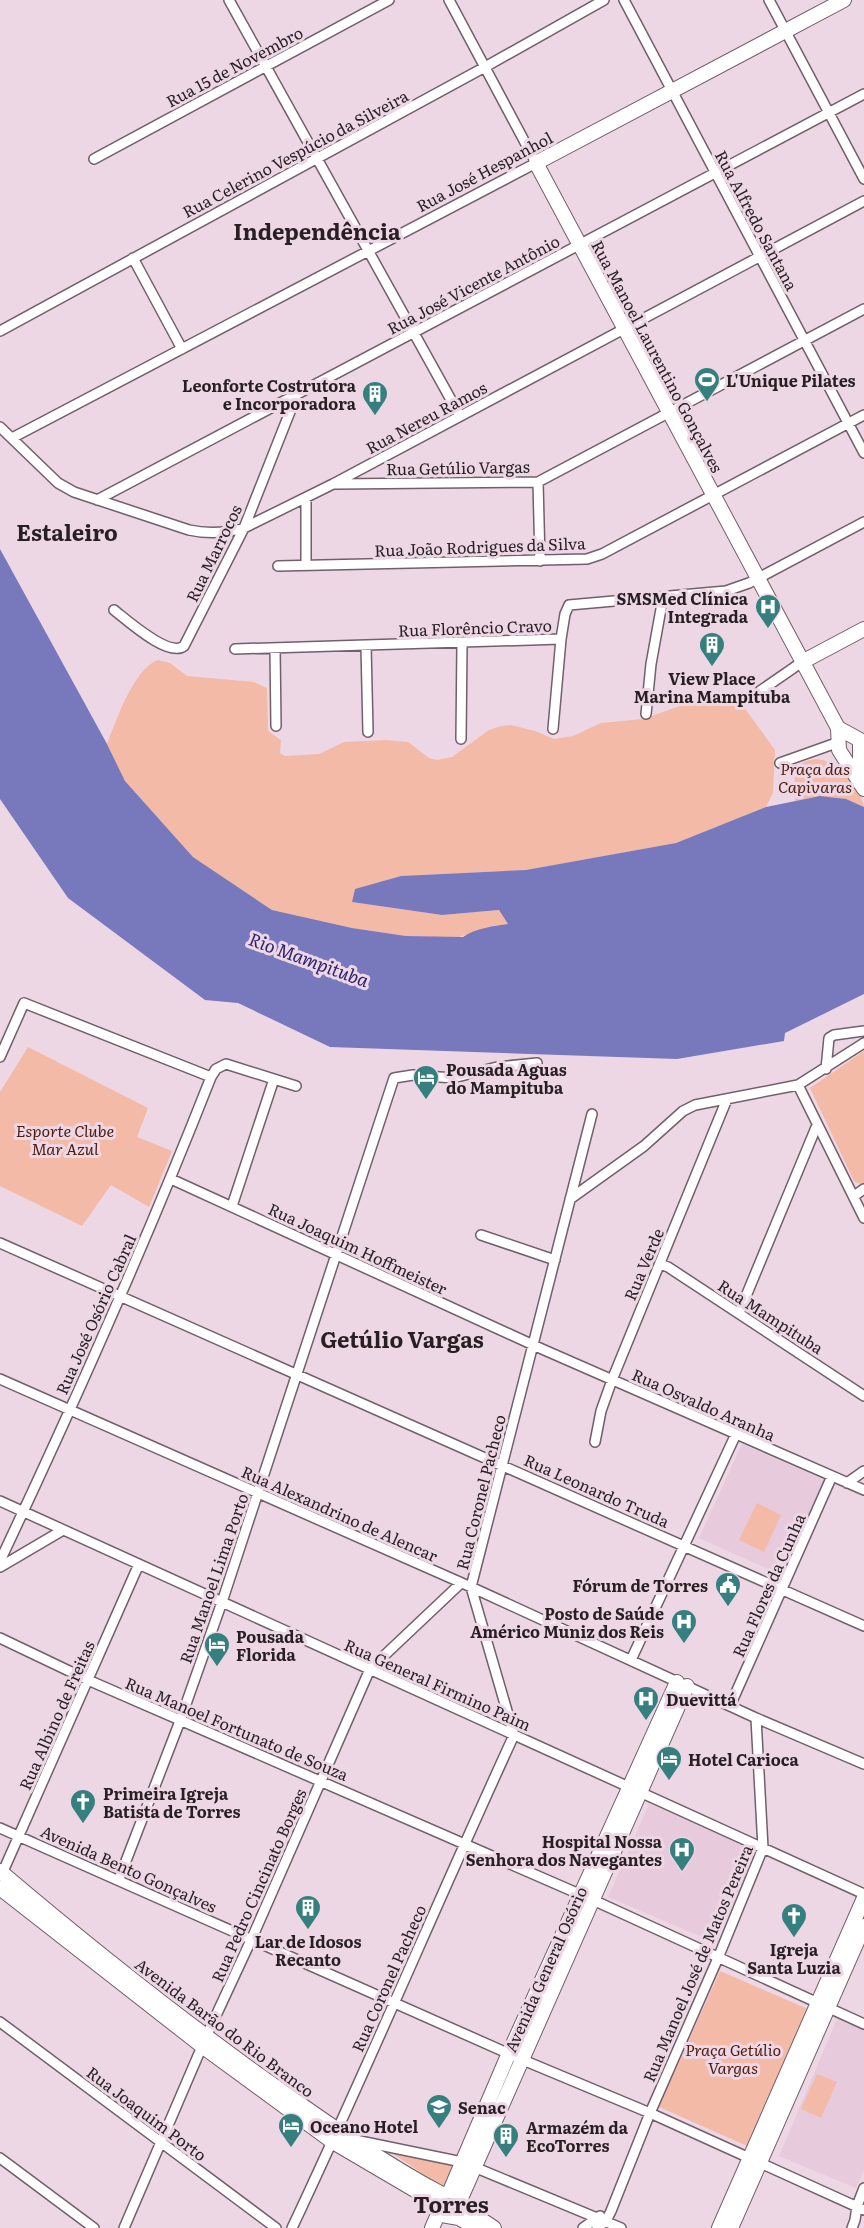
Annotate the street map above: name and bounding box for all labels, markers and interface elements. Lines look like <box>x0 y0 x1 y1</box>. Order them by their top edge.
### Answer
street label: Rua 15 de Novembro <box>161 20 307 112</box>
street label: Rua Celerino Vespúcio da Silveira <box>178 83 413 223</box>
street label: Rua José Hespanhol <box>411 125 557 217</box>
street label: Rua Alfredo Santana <box>710 145 804 295</box>
district label: Independência <box>233 214 401 247</box>
street label: Rua José Vicente Antônio <box>382 228 564 340</box>
street label: Rua Manoel Laurentino Gonçalves <box>586 236 730 476</box>
sports icon: L'Unique Pilates <box>692 365 722 403</box>
place label: L'Unique Pilates <box>726 368 856 392</box>
place label: Leonforte Costrutora e Incorporadora <box>182 373 357 415</box>
street label: Rua Nereu Ramos <box>361 375 491 459</box>
building icon: Leonforte Costrutora e Incorporadora <box>360 379 390 417</box>
street label: Rua Getúlio Vargas <box>386 454 530 480</box>
street label: Rua Marrocos <box>179 500 247 606</box>
district label: Estaleiro <box>16 515 118 548</box>
street label: Rua João Rodrigues da Silva <box>374 530 586 562</box>
place label: SMSMed Clínica Integrada <box>617 586 749 628</box>
hospital icon: SMSMed Clínica Integrada <box>753 592 783 630</box>
street label: Rua Florêncio Cravo <box>398 612 552 642</box>
building icon: View Place Marina Mampituba <box>697 630 727 668</box>
place label: View Place Marina Mampituba <box>634 666 791 708</box>
park label: Praça das Capivaras <box>778 756 852 798</box>
water label: Rio Mampituba <box>245 925 373 993</box>
place label: Pousada Aguas do Mampituba <box>446 1057 567 1099</box>
hotel icon: Pousada Aguas do Mampituba <box>411 1063 441 1101</box>
park label: Esporte Clube Mar Azul <box>16 1118 114 1160</box>
street label: Rua Joaquim Hoffmeister <box>265 1196 452 1300</box>
street label: Rua Verde <box>617 1224 669 1304</box>
street label: Rua José Osório Cabral <box>49 1230 141 1398</box>
street label: Rua Mampituba <box>713 1273 829 1359</box>
district label: Getúlio Vargas <box>320 1322 484 1355</box>
street label: Rua Osvaldo Aranha <box>628 1362 780 1447</box>
street label: Rua Coronel Pacheco <box>449 1412 511 1572</box>
street label: Rua Leonardo Truda <box>521 1447 674 1533</box>
street label: Rua Alexandrino de Alencar <box>238 1459 442 1567</box>
street label: Rua Manoel Lima Porto <box>173 1490 253 1666</box>
street label: Rua Flores da Cunha <box>725 1509 811 1661</box>
public building icon: Fórum de Torres <box>713 1570 743 1608</box>
place label: Fórum de Torres <box>572 1573 708 1597</box>
place label: Posto de Saúde Américo Muniz dos Reis <box>470 1601 664 1643</box>
hospital icon: Posto de Saúde Américo Muniz dos Reis <box>669 1607 699 1645</box>
place label: Pousada Florida <box>236 1624 305 1666</box>
hotel icon: Pousada Florida <box>202 1630 232 1668</box>
street label: Rua General Firmino Paim <box>341 1632 536 1736</box>
street label: Rua Albino de Freitas <box>12 1636 100 1794</box>
street label: Rua Manoel Fortunato de Souza <box>122 1670 353 1786</box>
hospital icon: Duevittá <box>631 1684 661 1722</box>
place label: Duevittá <box>666 1687 737 1711</box>
hotel icon: Hotel Carioca <box>654 1744 684 1782</box>
place label: Hotel Carioca <box>688 1747 799 1771</box>
place label: Primeira Igreja Batista de Torres <box>103 1781 241 1823</box>
street label: Rua Pedro Cincinato Borges <box>204 1784 312 1986</box>
church icon: Primeira Igreja Batista de Torres <box>68 1787 98 1825</box>
street label: Avenida Bento Gonçalves <box>37 1818 221 1918</box>
place label: Hospital Nossa Senhora dos Navegantes <box>466 1829 663 1871</box>
hospital icon: Hospital Nossa Senhora dos Navegantes <box>667 1835 697 1873</box>
street label: Rua Manoel José de Matos Pereira <box>636 1840 758 2085</box>
street label: Avenida General Osório <box>498 1882 592 2056</box>
building icon: Lar de Idosos Recanto <box>293 1893 323 1931</box>
street label: Rua Coronel Pacheco <box>345 1900 431 2056</box>
church icon: Igreja Santa Luzia <box>779 1901 809 1939</box>
place label: Lar de Idosos Recanto <box>255 1929 361 1971</box>
place label: Igreja Santa Luzia <box>747 1937 841 1979</box>
street label: Avenida Barão do Rio Branco <box>130 1952 320 2102</box>
park label: Praça Getúlio Vargas <box>685 2037 781 2079</box>
street label: Rua Joaquim Porto <box>82 2060 212 2166</box>
school or university icon: Senac <box>424 2092 454 2130</box>
place label: Senac <box>458 2095 506 2119</box>
hotel icon: Oceano Hotel <box>276 2111 306 2149</box>
place label: Oceano Hotel <box>310 2114 418 2138</box>
place label: Armazém da EcoTorres <box>526 2115 629 2157</box>
building icon: Armazém da EcoTorres <box>491 2121 521 2159</box>
district label: Torres <box>413 2187 489 2220</box>

